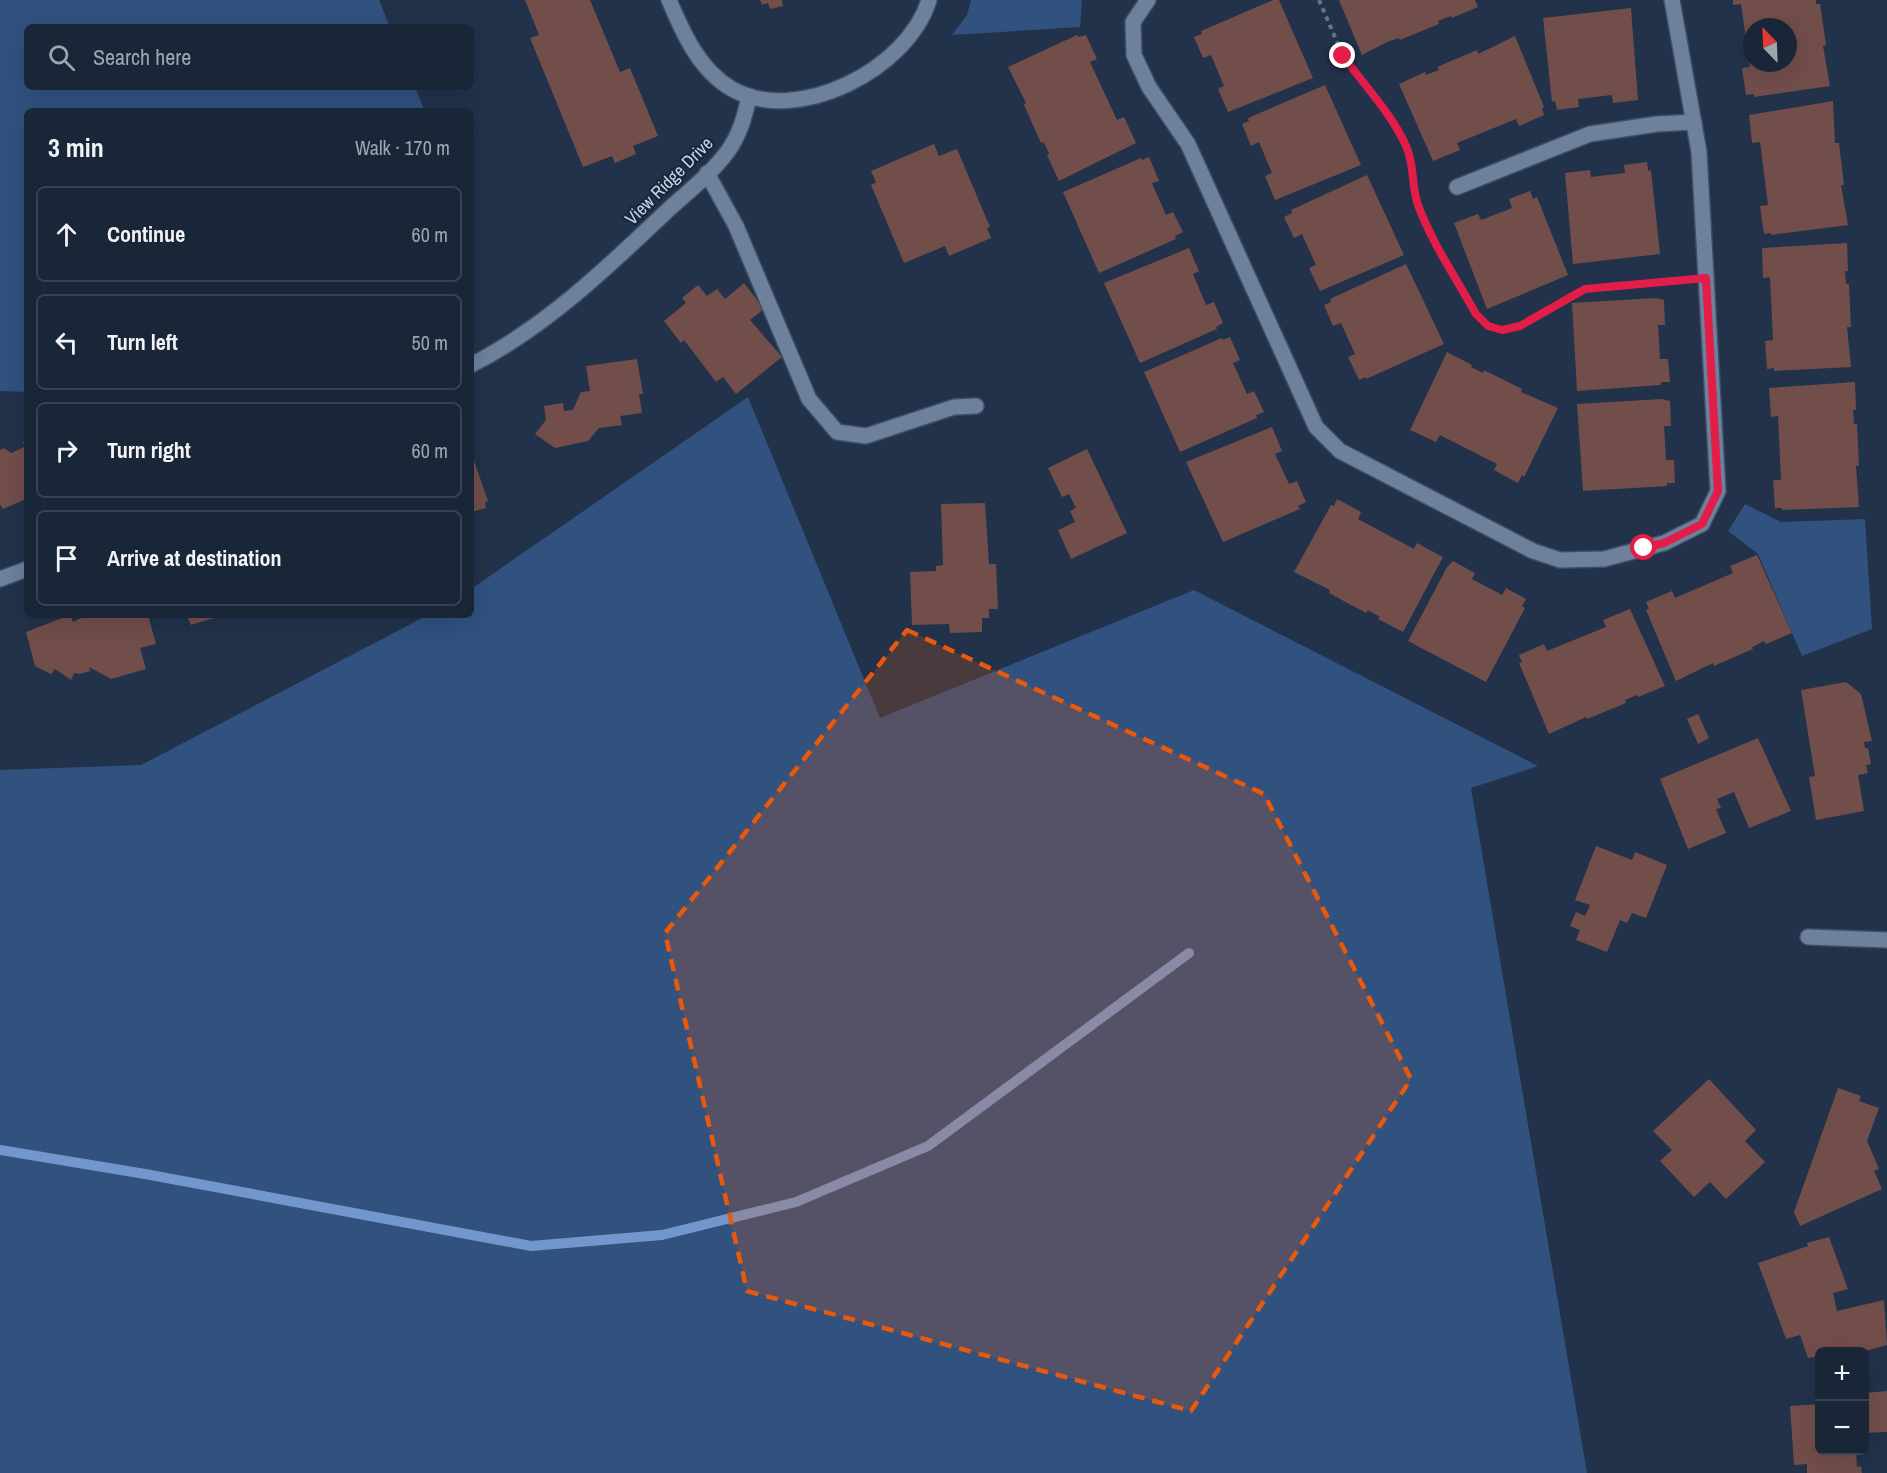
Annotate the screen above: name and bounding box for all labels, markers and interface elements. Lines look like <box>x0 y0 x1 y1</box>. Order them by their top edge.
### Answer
north arrow <box>1743 18 1797 72</box>
search box <box>24 24 474 90</box>
icon: search <box>45 41 78 74</box>
text: Search here <box>93 42 191 72</box>
route end <box>1329 42 1355 68</box>
text: 3 min <box>48 130 104 165</box>
street label: View Ridge Drive <box>619 131 718 230</box>
text: Walk · 170 m <box>355 134 450 161</box>
icon: ahead <box>50 218 83 251</box>
text: Continue <box>107 219 185 249</box>
text: 60 m <box>412 221 448 248</box>
icon: left <box>50 326 83 359</box>
text: Turn left <box>107 327 178 357</box>
text: 50 m <box>412 329 448 356</box>
icon: right <box>50 434 83 467</box>
text: Turn right <box>107 435 191 465</box>
text: 60 m <box>412 437 448 464</box>
route start <box>1630 534 1656 560</box>
icon: arrive <box>50 542 83 575</box>
text: Arrive at destination <box>107 543 281 573</box>
map controls <box>1815 1347 1869 1455</box>
button: + <box>1815 1347 1869 1401</box>
button: − <box>1815 1401 1869 1455</box>

